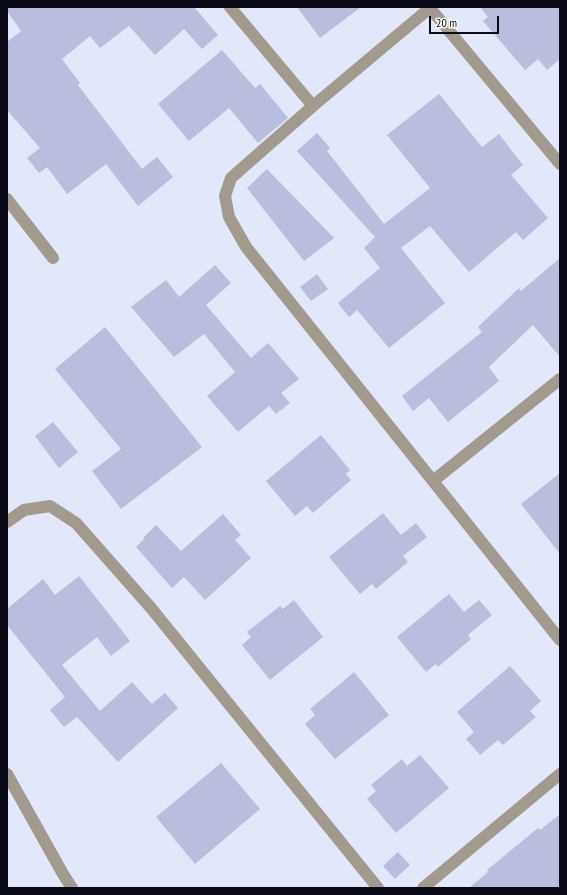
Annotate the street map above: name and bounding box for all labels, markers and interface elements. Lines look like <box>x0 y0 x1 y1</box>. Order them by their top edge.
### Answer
scale bar <box>431 8 501 34</box>
text: 20 m <box>436 15 457 30</box>

